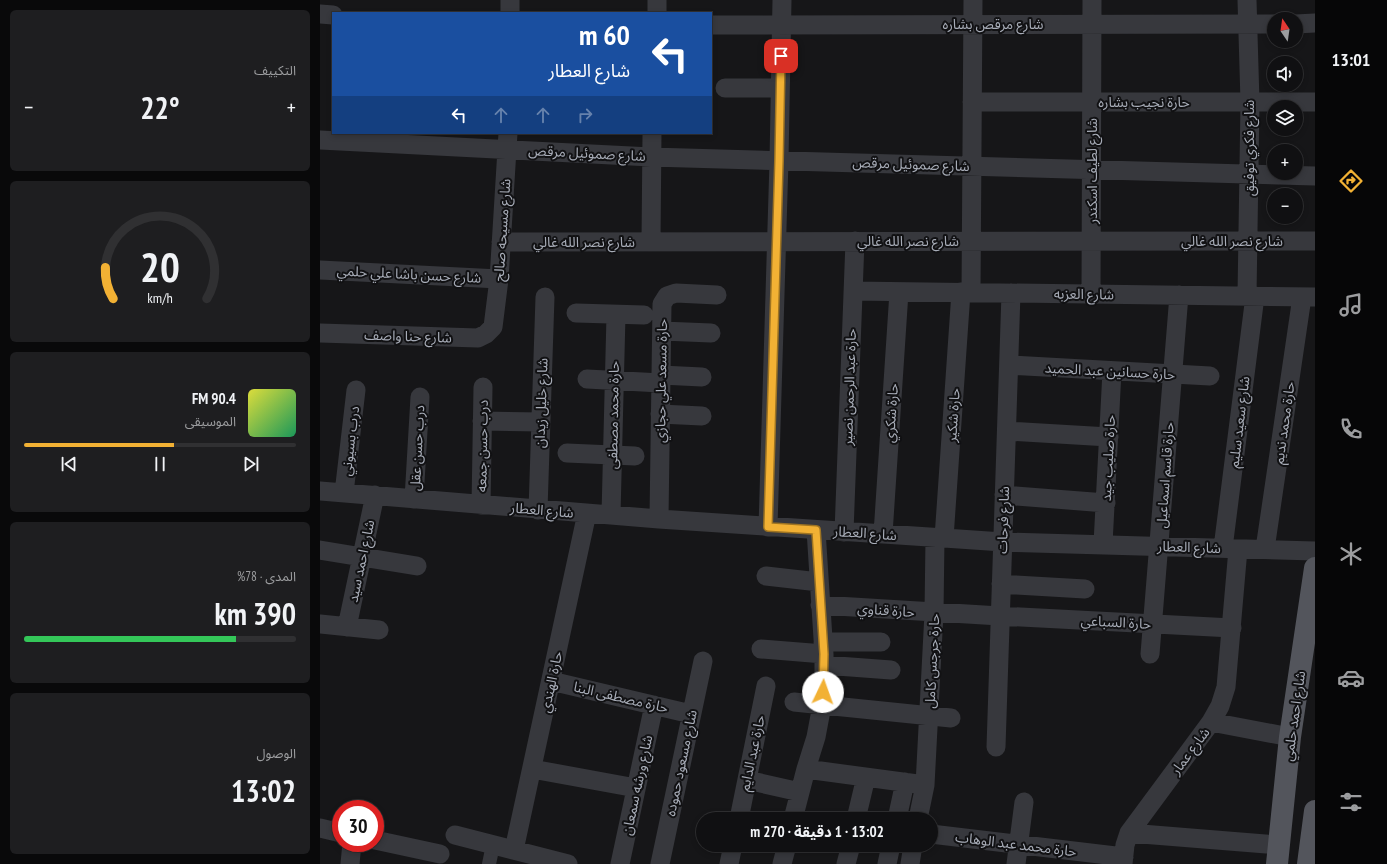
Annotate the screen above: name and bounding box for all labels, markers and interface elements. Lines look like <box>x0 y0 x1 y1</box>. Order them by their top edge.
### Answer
north arrow <box>1267 12 1303 48</box>
map controls <box>1267 12 1303 224</box>
street label: شارع مرقص بشاره <box>943 15 1043 35</box>
text: 60 m <box>579 16 630 53</box>
icon: left <box>644 28 696 80</box>
pin <box>764 39 798 73</box>
icon: arrive <box>770 45 792 67</box>
text: 13:01 <box>1332 48 1370 71</box>
button: sound <box>1267 56 1303 92</box>
text: شارع العطار <box>548 59 630 82</box>
text: التكييف <box>254 62 296 79</box>
text: 22° <box>140 88 180 127</box>
text: − <box>24 93 33 121</box>
text: + <box>287 93 296 121</box>
street label: حارة نجيب بشاره <box>1098 93 1190 111</box>
street label: شارع فكري توفيق <box>1240 100 1260 196</box>
button: layers <box>1267 100 1303 136</box>
icon: left <box>448 104 470 126</box>
icon: ahead <box>490 104 512 126</box>
icon: ahead <box>532 104 554 126</box>
icon: right <box>574 104 596 126</box>
street label: شارع لطيف اسكندر <box>1083 118 1103 225</box>
street label: شارع صموئيل مرقص <box>528 141 646 167</box>
button: + <box>1267 144 1303 180</box>
street label: شارع صموئيل مرقص <box>852 153 970 177</box>
icon: directions <box>1337 167 1365 195</box>
street label: شارع مسيحه صالح <box>489 178 517 282</box>
button: − <box>1267 188 1303 224</box>
street label: شارع نصر الله غالي <box>857 232 959 252</box>
street label: شارع نصر الله غالي <box>1181 232 1283 252</box>
street label: شارع نصر الله غالي <box>533 233 635 253</box>
text: 20 <box>140 240 180 293</box>
street label: شارع حسن باشا علي حلمي <box>336 261 482 289</box>
street label: شارع العزبه <box>1054 284 1114 306</box>
text: km/h <box>147 288 173 307</box>
icon: music <box>1337 291 1365 319</box>
street label: حارة مسعد علي حجازي <box>651 319 673 443</box>
street label: شارع حنا واصف <box>364 325 452 349</box>
street label: حارة عبد الرحمن نصير <box>838 328 860 447</box>
street label: شارع خليل زيدان <box>530 358 554 449</box>
street label: حارة حسانين عبد الحميد <box>1044 359 1176 383</box>
street label: حارة محمد مصطفى <box>603 361 623 469</box>
street label: شارع سعيد سليم <box>1224 375 1256 469</box>
street label: حارة محمد نديم <box>1269 380 1301 466</box>
street label: حارة شكري <box>880 383 904 444</box>
street label: حارة شكير <box>942 387 964 444</box>
text: 90.4 FM <box>192 389 236 408</box>
street label: درب حسن جمعه <box>472 399 492 492</box>
street label: درب حسن عقل <box>406 404 428 492</box>
street label: درب بسيوني <box>337 405 365 477</box>
text: الموسيقى <box>185 413 236 430</box>
street label: حارة صليب جيد <box>1097 414 1119 502</box>
icon: phone <box>1337 415 1365 443</box>
street label: حارة قاسم اسماعيل <box>1152 421 1180 529</box>
icon: previous <box>58 453 80 475</box>
icon: pause <box>149 453 171 475</box>
icon: next <box>240 453 262 475</box>
street label: شارع فرحات <box>993 486 1015 554</box>
street label: شارع العطار <box>508 498 575 524</box>
street label: شارع احمد سيد <box>343 518 380 604</box>
street label: شارع العطار <box>831 522 897 546</box>
street label: شارع العطار <box>1156 537 1221 559</box>
icon: climate <box>1337 540 1365 568</box>
text: المدى · 78% <box>237 568 296 585</box>
text: 390 km <box>215 594 296 633</box>
street label: حارة قناوي <box>856 599 915 623</box>
street label: حارة السباعي <box>1080 611 1152 635</box>
street label: حارة جرجس كامل <box>921 613 943 709</box>
street label: حارة الهندي <box>536 650 568 715</box>
icon: car <box>1337 664 1365 692</box>
street label: شارع احمد حلمي <box>1279 670 1311 763</box>
position arrow <box>802 671 844 713</box>
street label: حارة مصطفى البنا <box>572 677 670 717</box>
street label: شارع مسعود حموده <box>661 708 703 818</box>
street label: حارة عبد الدايم <box>735 713 771 793</box>
street label: شارع عمار <box>1166 724 1215 780</box>
street label: شارع ورشه سمعان <box>618 733 658 837</box>
text: الوصول <box>256 745 296 762</box>
text: 13:02 <box>231 771 296 810</box>
icon: filters <box>1337 788 1365 816</box>
speed limit sign: 30 <box>332 800 384 852</box>
text: 13:02 · 1 دقيقة · 270 m <box>750 822 884 841</box>
street label: حارة محمد عبد الوهاب <box>954 828 1078 860</box>

